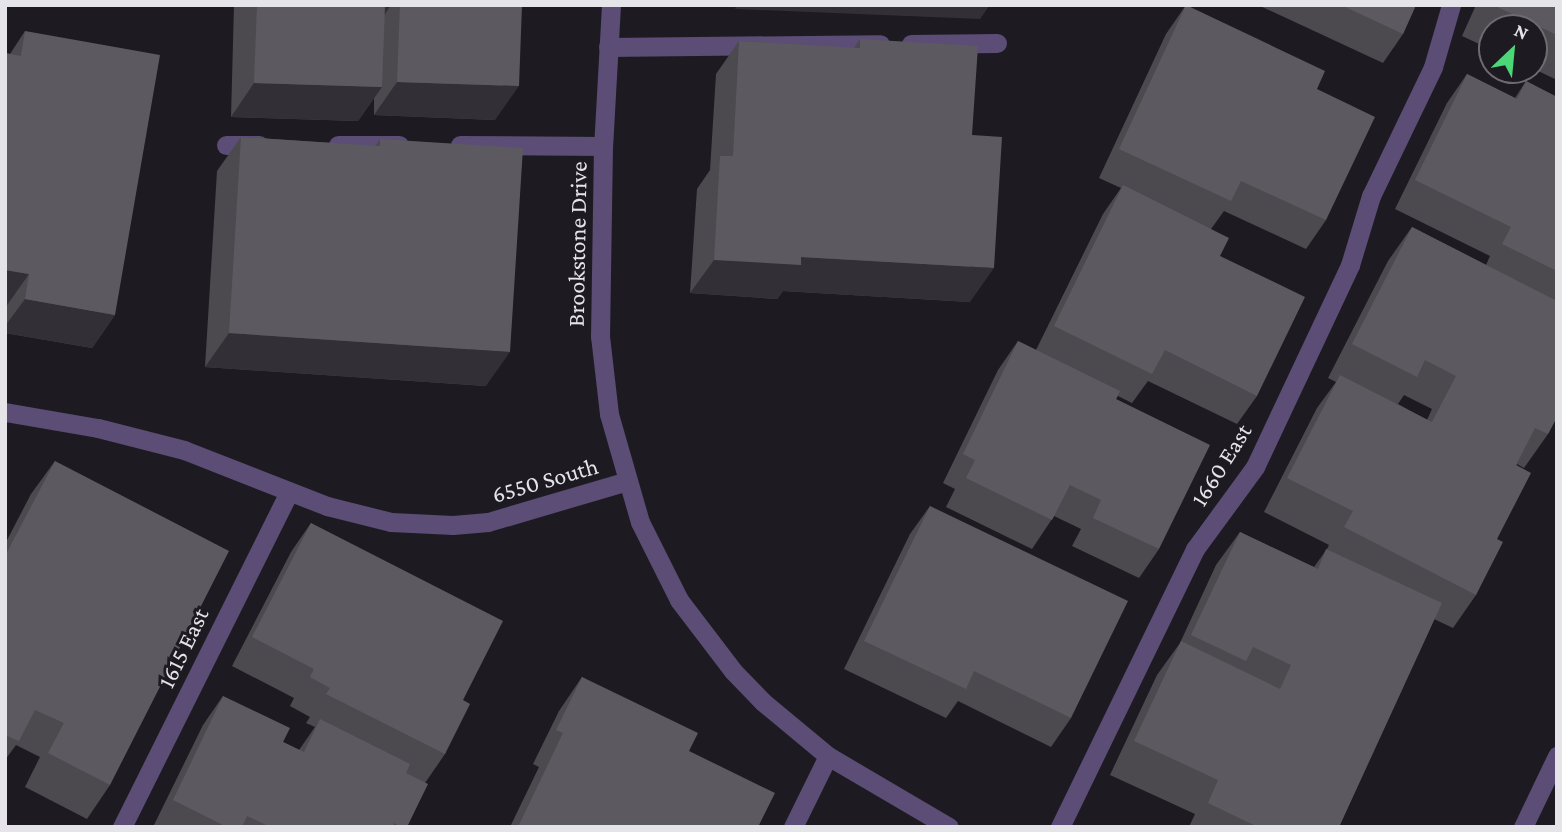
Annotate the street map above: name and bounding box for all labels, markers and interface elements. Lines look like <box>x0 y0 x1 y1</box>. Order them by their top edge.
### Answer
north arrow <box>1478 14 1548 84</box>
text: N <box>1511 19 1532 44</box>
street label: Brookstone Drive <box>561 161 593 327</box>
street label: 1660 East <box>1184 418 1258 512</box>
street label: 6550 South <box>489 451 601 509</box>
street label: 1615 East <box>151 603 215 693</box>

